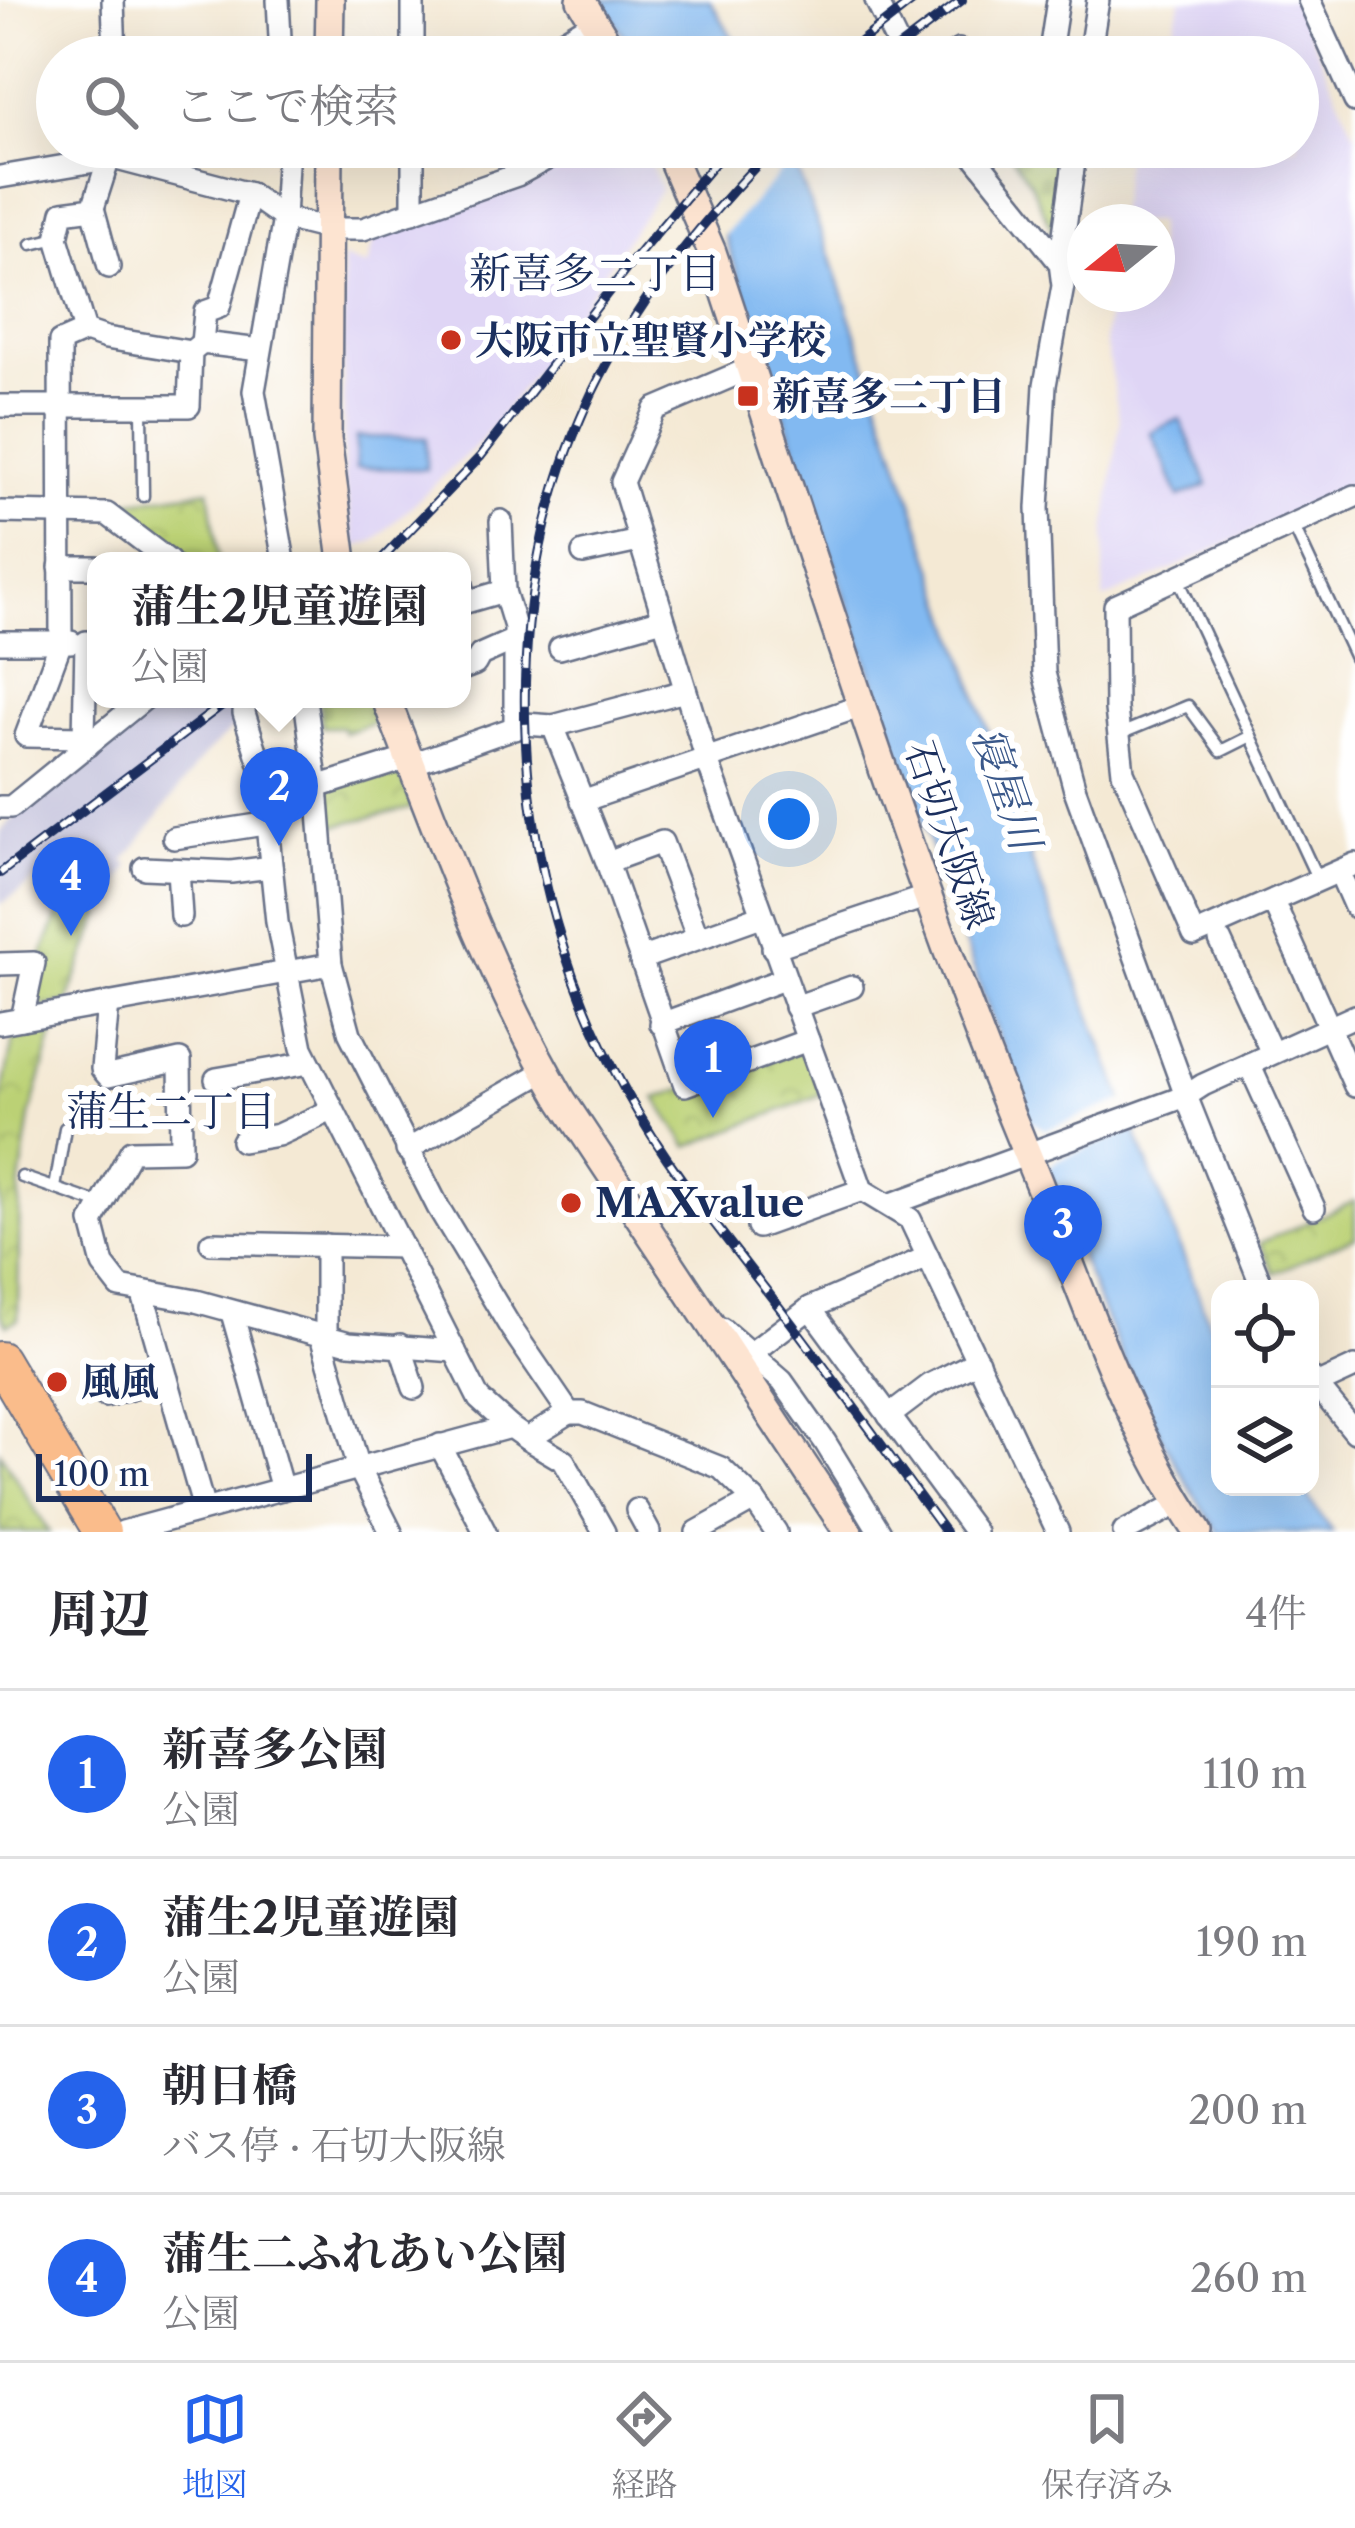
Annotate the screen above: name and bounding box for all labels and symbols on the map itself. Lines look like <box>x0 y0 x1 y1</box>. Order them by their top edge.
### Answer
north arrow <box>1067 204 1175 312</box>
district label: 新喜多二丁目 <box>469 247 721 299</box>
place label: 大阪市立聖賢小学校 <box>475 316 826 364</box>
marker: 大阪市立聖賢小学校 <box>438 327 464 353</box>
place label: 新喜多二丁目 <box>772 372 1006 420</box>
marker: 新喜多二丁目 <box>735 383 761 409</box>
water label: 寝屋川 <box>962 720 1053 860</box>
street label: 石切大阪線 <box>896 735 1004 935</box>
pin: 2 <box>240 747 318 846</box>
your location <box>759 789 819 849</box>
pin: 4 <box>32 837 110 936</box>
pin: 1 <box>674 1019 752 1118</box>
district label: 蒲生二丁目 <box>66 1085 276 1137</box>
place label: MAXvalue <box>595 1179 804 1227</box>
pin: 3 <box>1024 1185 1102 1284</box>
marker: MAXvalue <box>558 1190 584 1216</box>
place label: 風風 <box>81 1358 159 1406</box>
marker: 風風 <box>44 1369 70 1395</box>
scale bar <box>36 1448 312 1501</box>

